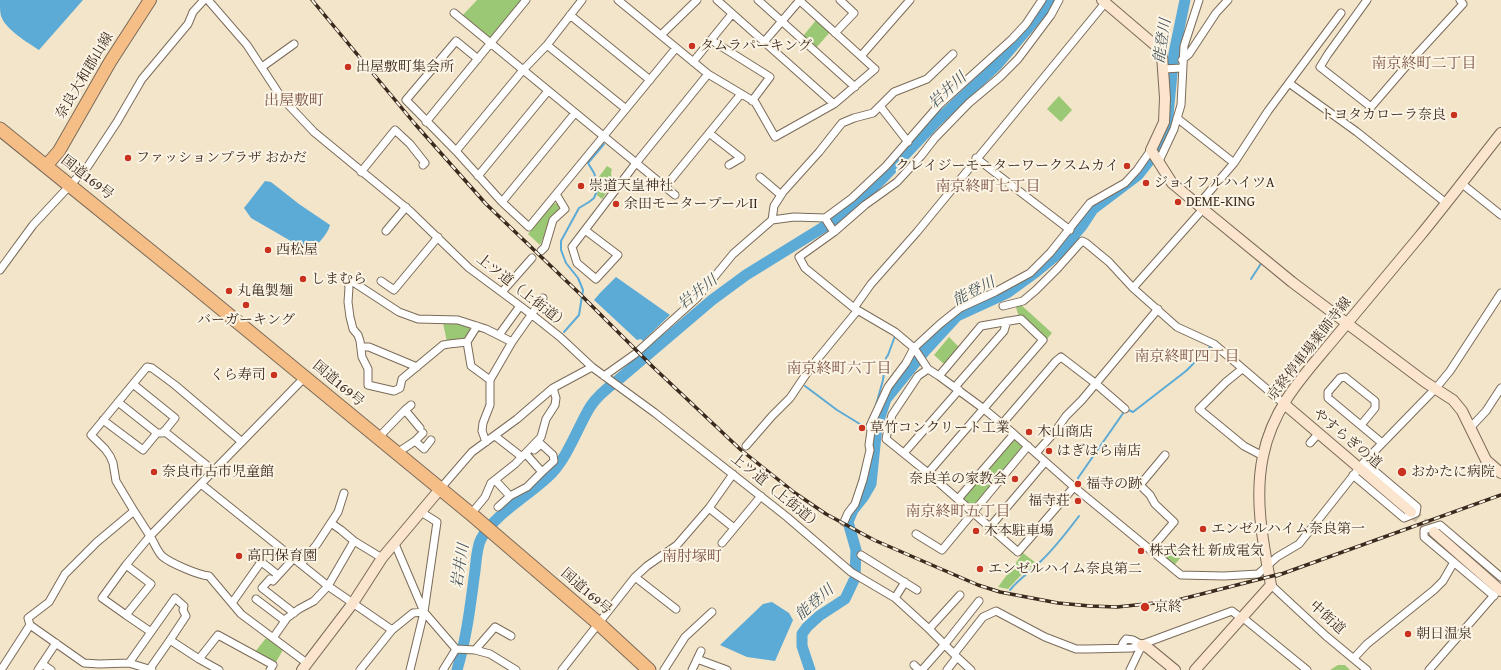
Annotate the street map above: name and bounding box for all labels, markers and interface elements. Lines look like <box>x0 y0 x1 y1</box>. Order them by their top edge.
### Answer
water label: 能登川 <box>1151 17 1175 65</box>
street label: 奈良大和郡山線 <box>53 30 117 122</box>
place label: タムラパーキング <box>700 38 812 54</box>
marker: タムラパーキング <box>687 41 697 51</box>
district label: 南京終町二丁目 <box>1372 55 1476 73</box>
place label: 出屋敷町集会所 <box>356 59 454 75</box>
marker: 出屋敷町集会所 <box>343 62 353 72</box>
water label: 岩井川 <box>925 69 971 113</box>
district label: 出屋敷町 <box>264 92 324 110</box>
place label: トヨタカローラ奈良 <box>1320 107 1446 123</box>
marker: トヨタカローラ奈良 <box>1449 110 1459 120</box>
place label: ファッションプラザ おかだ <box>136 150 307 166</box>
street label: 国道169号 <box>57 152 117 204</box>
marker: ファッションプラザ おかだ <box>123 153 133 163</box>
place label: クレイジーモーターワークスムカイ <box>896 158 1119 174</box>
marker: クレイジーモーターワークスムカイ <box>1122 161 1132 171</box>
place label: ジョイフルハイツA <box>1154 175 1274 191</box>
place label: 崇道天皇神社 <box>589 178 673 194</box>
district label: 南京終町七丁目 <box>936 178 1040 196</box>
marker: ジョイフルハイツA <box>1141 178 1151 188</box>
marker: 崇道天皇神社 <box>576 181 586 191</box>
place label: DEME-KING <box>1186 194 1255 210</box>
place label: 余田モータープールⅡ <box>624 196 758 212</box>
marker: DEME-KING <box>1173 197 1183 207</box>
marker: 余田モータープールⅡ <box>611 199 621 209</box>
place label: 西松屋 <box>276 242 318 258</box>
marker: 西松屋 <box>263 245 273 255</box>
street label: 上ツ道（上街道） <box>473 251 571 333</box>
place label: しまむら <box>311 271 367 287</box>
water label: 岩井川 <box>675 272 721 314</box>
marker: しまむら <box>298 274 308 284</box>
water label: 能登川 <box>950 274 998 310</box>
place label: 丸亀製麺 <box>237 283 293 299</box>
marker: 丸亀製麺 <box>224 286 234 296</box>
street label: 京終停車場薬師寺線 <box>1265 294 1355 404</box>
marker: バーガーキング <box>241 300 251 310</box>
place label: バーガーキング <box>197 312 295 328</box>
district label: 南京終町四丁目 <box>1135 348 1239 366</box>
street label: 国道169号 <box>309 358 367 410</box>
district label: 南京終町六丁目 <box>787 360 891 378</box>
place label: くら寿司 <box>210 367 266 383</box>
marker: くら寿司 <box>269 370 279 380</box>
street label: やすらぎの道 <box>1309 406 1385 472</box>
place label: 草竹コンクリート工業 <box>870 420 1010 436</box>
marker: 草竹コンクリート工業 <box>857 423 867 433</box>
place label: 木山商店 <box>1037 424 1093 440</box>
marker: 木山商店 <box>1024 427 1034 437</box>
place label: はぎはら南店 <box>1057 443 1141 459</box>
marker: はぎはら南店 <box>1044 446 1054 456</box>
street label: 上ツ道（上街道） <box>727 450 825 534</box>
place label: 奈良市古市児童館 <box>162 464 274 480</box>
place label: おかたに病院 <box>1411 464 1495 480</box>
marker: おかたに病院 <box>1396 466 1408 478</box>
marker: 奈良市古市児童館 <box>149 467 159 477</box>
place label: 奈良羊の家教会 <box>909 471 1007 487</box>
marker: 奈良羊の家教会 <box>1010 474 1020 484</box>
place label: 福寺の跡 <box>1086 476 1142 492</box>
marker: 福寺の跡 <box>1073 479 1083 489</box>
place label: 福寺荘 <box>1028 493 1070 509</box>
marker: 福寺荘 <box>1073 496 1083 506</box>
district label: 南京終町五丁目 <box>906 503 1010 521</box>
place label: エンゼルハイム奈良第一 <box>1211 521 1365 537</box>
place label: 木本駐車場 <box>984 523 1054 539</box>
marker: エンゼルハイム奈良第一 <box>1198 524 1208 534</box>
marker: 木本駐車場 <box>971 526 981 536</box>
water label: 岩井川 <box>449 542 473 590</box>
place label: 株式会社 新成電気 <box>1149 543 1264 559</box>
marker: 株式会社 新成電気 <box>1136 546 1146 556</box>
place label: 高円保育園 <box>247 548 317 564</box>
district label: 南肘塚町 <box>662 548 722 566</box>
marker: 高円保育園 <box>234 551 244 561</box>
place label: エンゼルハイム奈良第二 <box>988 561 1142 577</box>
marker: エンゼルハイム奈良第二 <box>975 564 985 574</box>
street label: 国道169号 <box>557 565 615 619</box>
water label: 能登川 <box>792 581 838 625</box>
street label: 中街道 <box>1306 598 1348 638</box>
place label: 京終 <box>1154 599 1182 615</box>
marker: 京終 <box>1139 601 1151 613</box>
place label: 朝日温泉 <box>1416 626 1472 642</box>
marker: 朝日温泉 <box>1403 629 1413 639</box>

